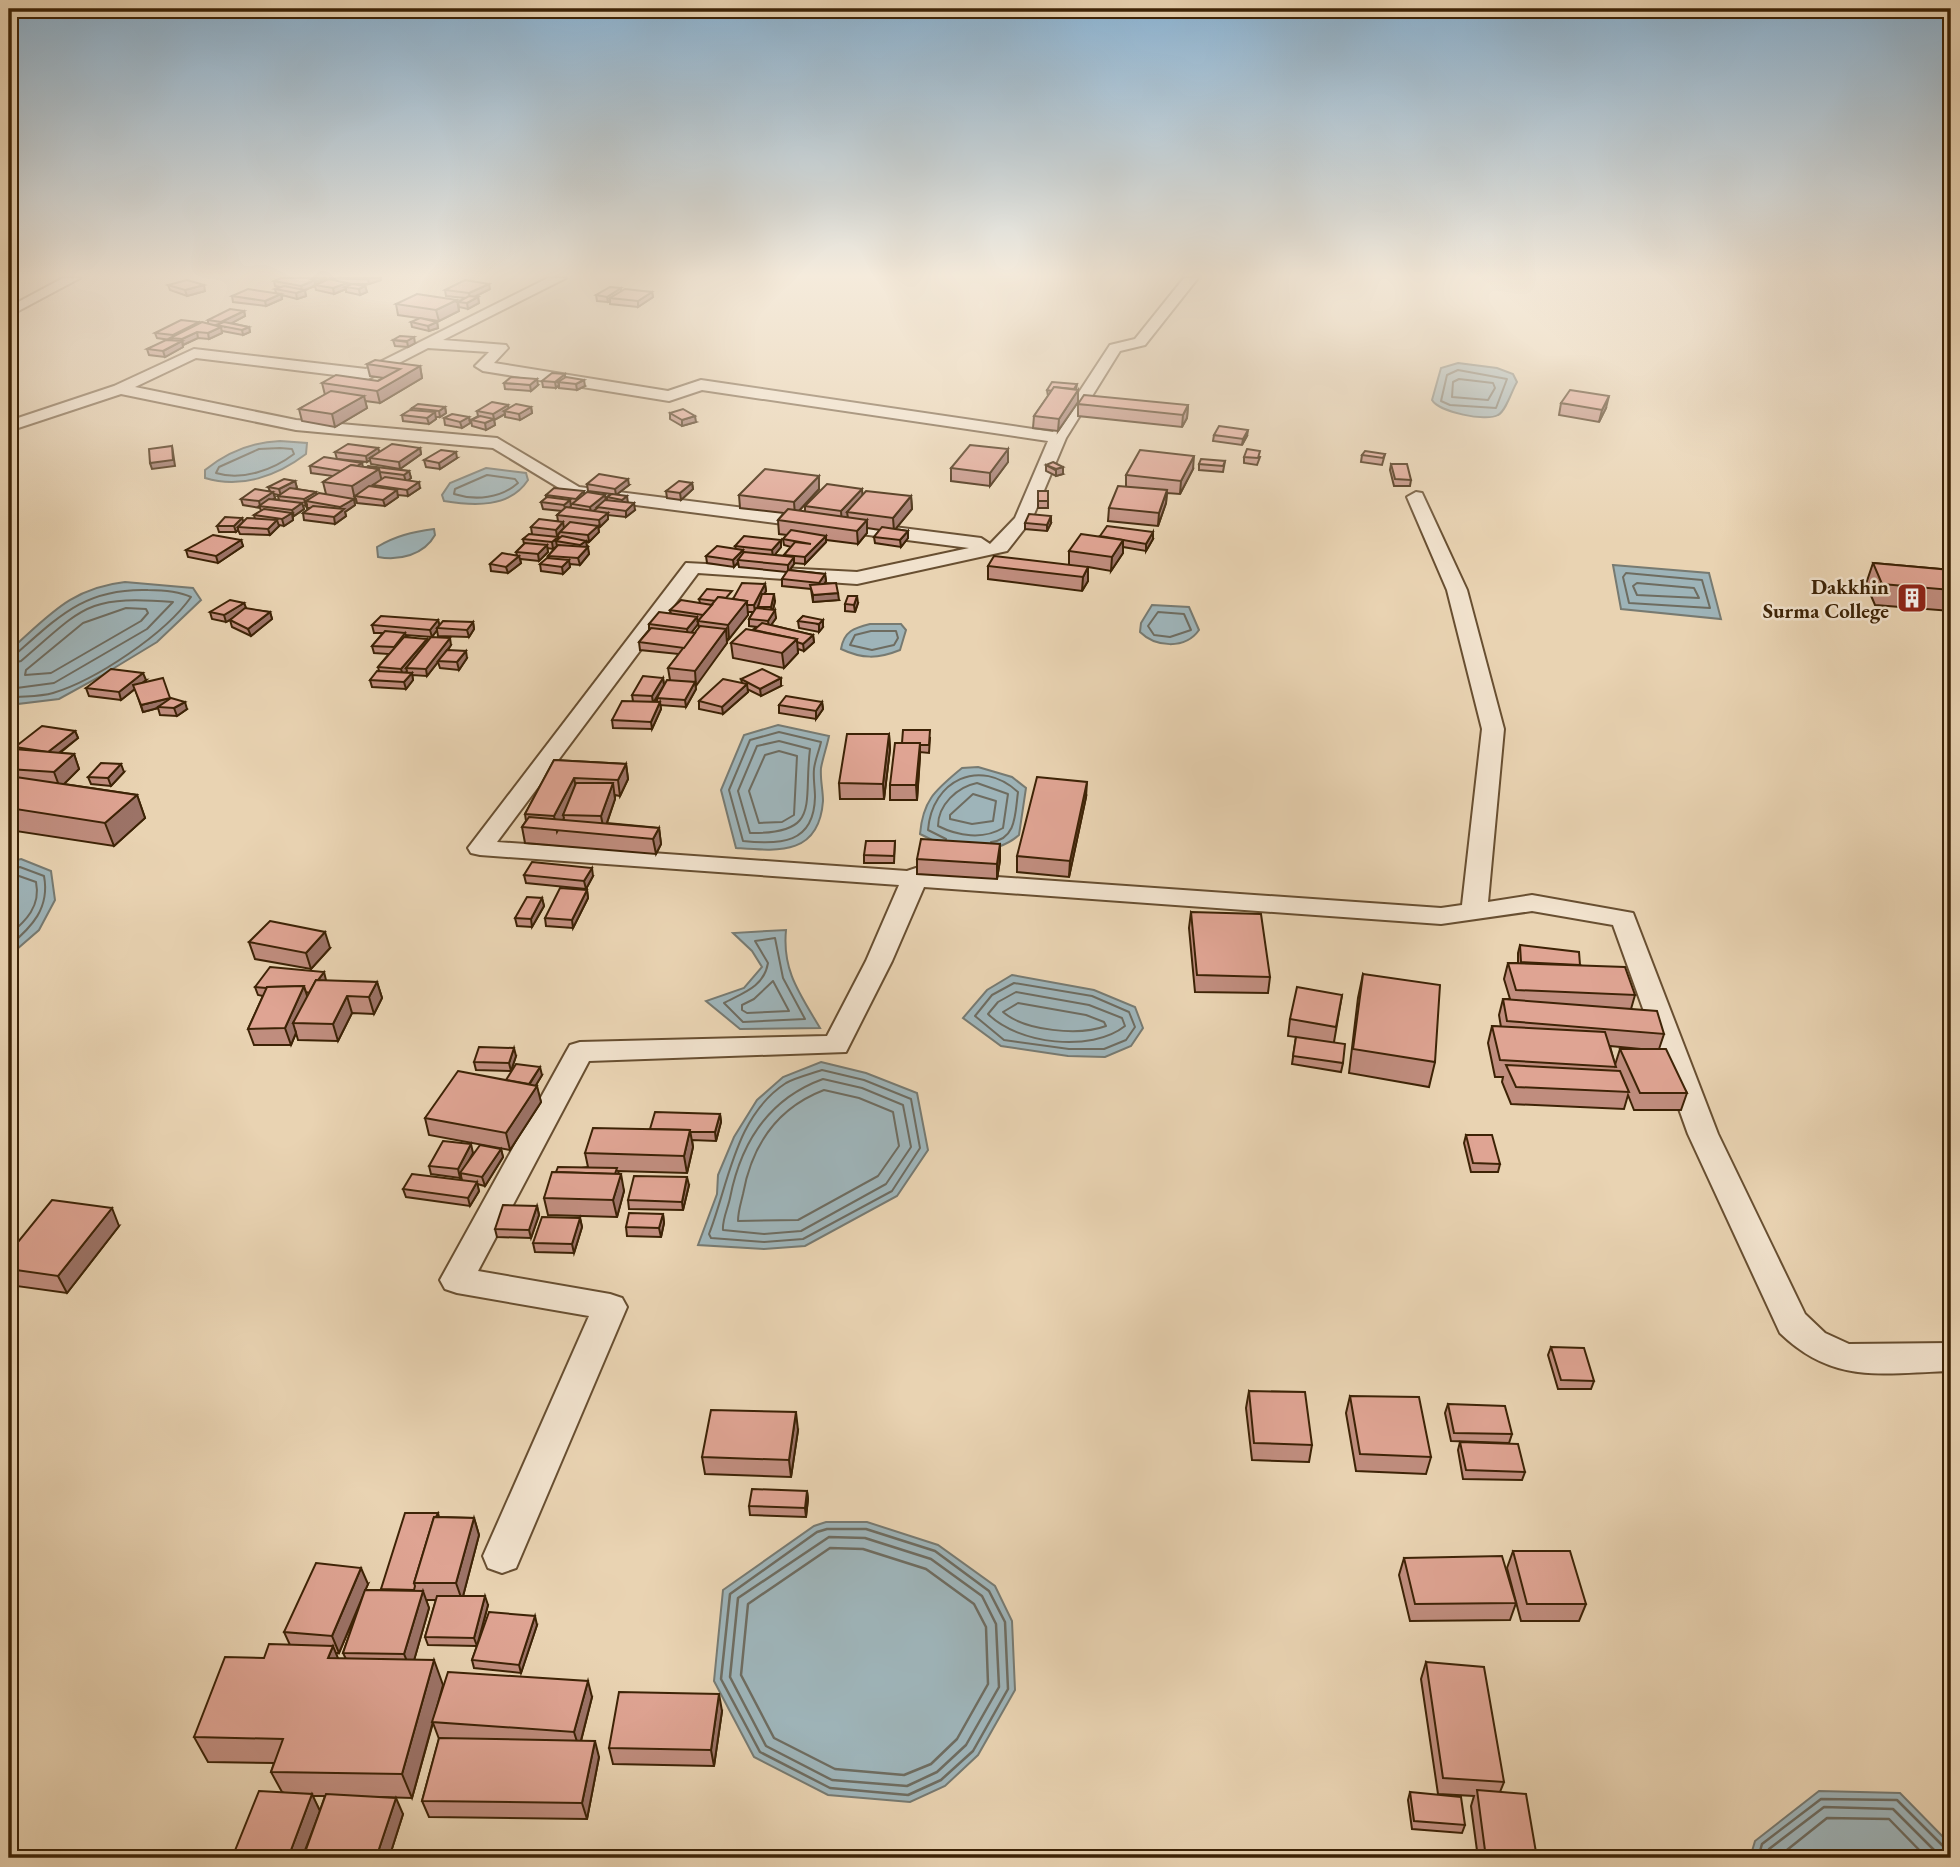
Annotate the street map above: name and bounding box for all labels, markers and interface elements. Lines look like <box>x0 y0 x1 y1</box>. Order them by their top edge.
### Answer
place label: Dakkhin Surma College <box>1763 573 1889 624</box>
building icon: Dakkhin Surma College <box>1895 581 1929 615</box>

